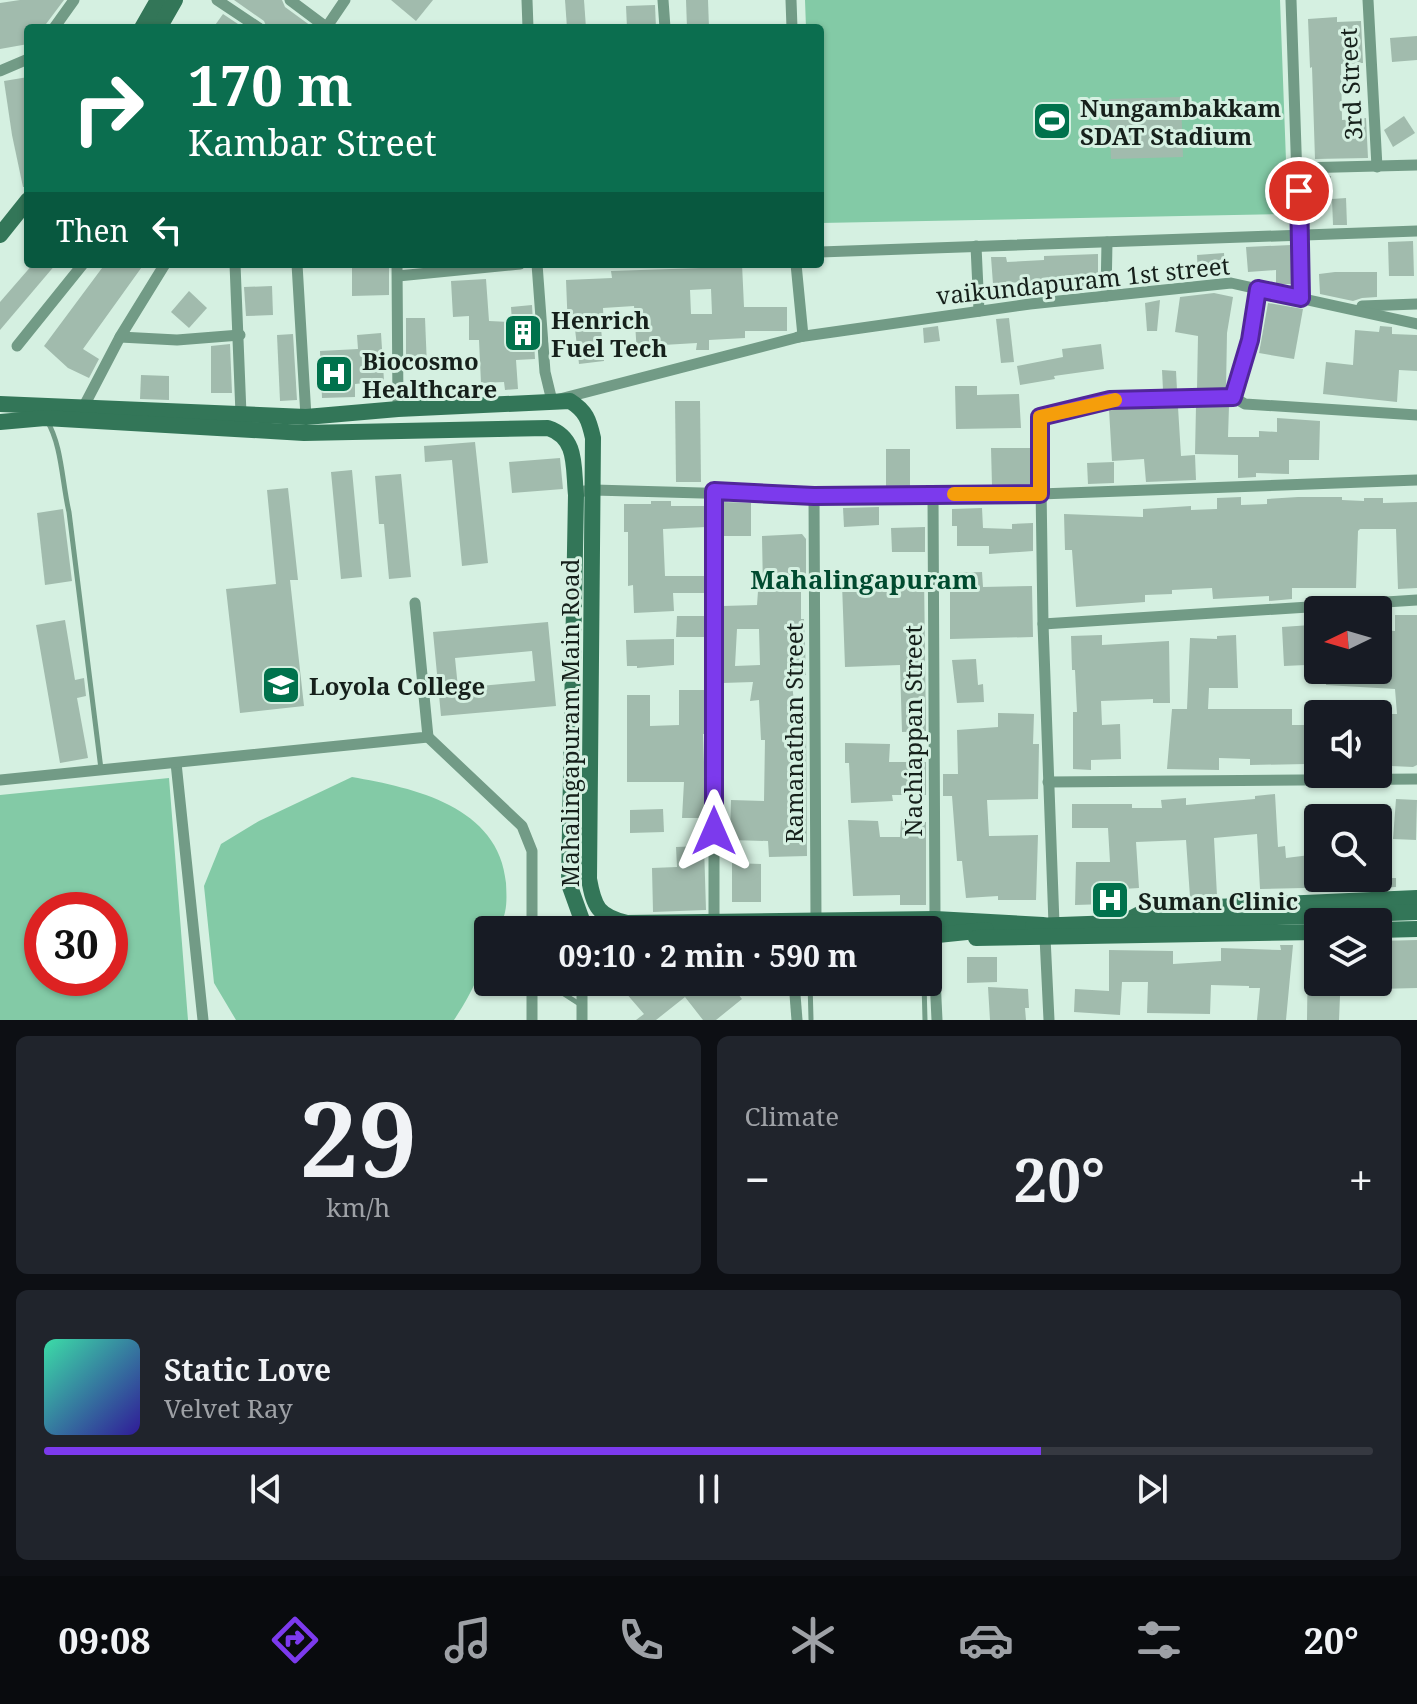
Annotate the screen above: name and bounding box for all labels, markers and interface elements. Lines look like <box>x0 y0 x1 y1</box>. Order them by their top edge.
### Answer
street label: 3rd Street <box>1331 27 1369 141</box>
text: 170 m <box>188 46 353 122</box>
icon: right <box>56 56 160 160</box>
place label: Nungambakkam SDAT Stadium <box>1080 91 1281 152</box>
sports icon: Nungambakkam SDAT Stadium <box>1031 100 1073 142</box>
text: Kambar Street <box>188 118 437 167</box>
pin <box>1265 157 1333 225</box>
icon: arrive <box>1277 169 1321 213</box>
icon: left <box>145 208 189 252</box>
text: Then <box>56 210 129 251</box>
street label: vaikundapuram 1st street <box>935 248 1231 312</box>
place label: Henrich Fuel Tech <box>551 303 667 364</box>
building icon: Henrich Fuel Tech <box>502 312 544 354</box>
place label: Biocosmo Healthcare <box>362 344 497 405</box>
hospital icon: Biocosmo Healthcare <box>313 353 355 395</box>
street label: Mahalingapuram Main Road <box>553 559 586 887</box>
district label: Mahalingapuram <box>750 561 978 597</box>
north arrow <box>1304 596 1392 684</box>
map controls <box>1304 596 1392 996</box>
street label: Ramanathan Street <box>777 623 810 843</box>
street label: Nachiappan Street <box>896 625 929 837</box>
school or university icon: Loyola College <box>260 664 302 706</box>
place label: Loyola College <box>309 669 485 702</box>
button: sound <box>1304 700 1392 788</box>
position arrow <box>672 789 756 873</box>
button: search <box>1304 804 1392 892</box>
hospital icon: Suman Clinic <box>1089 879 1131 921</box>
place label: Suman Clinic <box>1138 884 1298 917</box>
speed limit sign: 30 <box>24 892 128 996</box>
button: layers <box>1304 908 1392 996</box>
text: 09:10 · 2 min · 590 m <box>559 935 857 976</box>
text: 29 <box>299 1066 417 1207</box>
text: Climate <box>745 1098 839 1134</box>
text: 20° <box>1013 1138 1105 1220</box>
text: − <box>745 1149 770 1209</box>
text: + <box>1348 1149 1373 1209</box>
text: km/h <box>326 1189 390 1225</box>
text: Static Love <box>164 1349 331 1390</box>
text: Velvet Ray <box>164 1390 293 1426</box>
icon: previous <box>244 1467 288 1511</box>
icon: pause <box>687 1467 731 1511</box>
icon: next <box>1130 1467 1174 1511</box>
icon: directions <box>267 1612 323 1668</box>
icon: music <box>440 1612 496 1668</box>
icon: phone <box>613 1612 669 1668</box>
icon: climate <box>785 1612 841 1668</box>
icon: car <box>958 1612 1014 1668</box>
icon: filters <box>1131 1612 1187 1668</box>
text: 09:08 <box>58 1616 151 1665</box>
text: 20° <box>1303 1616 1359 1665</box>

